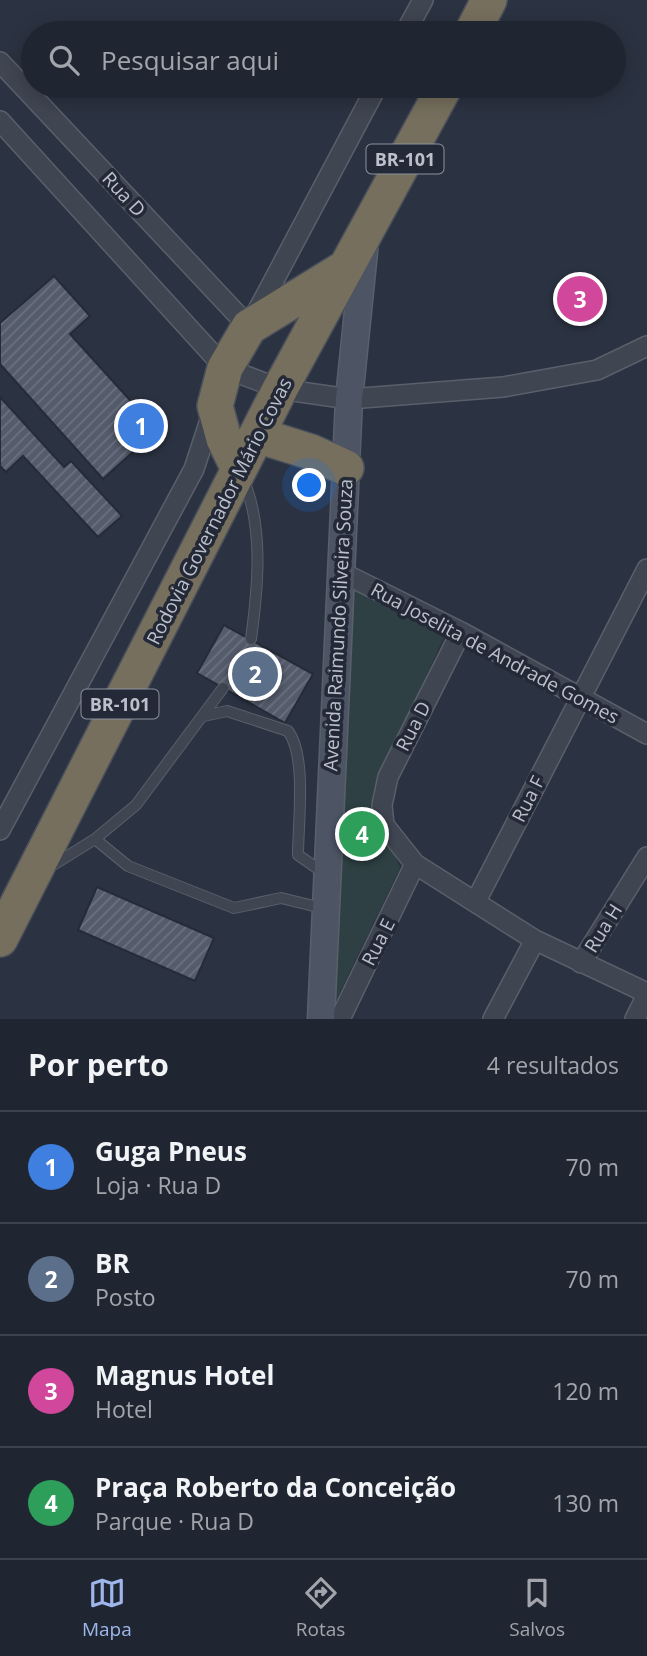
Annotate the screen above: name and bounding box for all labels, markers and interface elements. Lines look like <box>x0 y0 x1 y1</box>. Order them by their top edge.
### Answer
search box <box>21 21 626 98</box>
icon: search <box>45 41 83 79</box>
text: Pesquisar aqui <box>101 42 279 78</box>
road number: BR-101 <box>366 144 444 174</box>
street label: Rua D <box>97 166 151 222</box>
pin: 3 <box>557 273 603 325</box>
street label: Rodovia Governador Mário Covas <box>140 373 298 649</box>
pin: 1 <box>118 400 164 452</box>
your location <box>292 468 326 502</box>
street label: Avenida Raimundo Silveira Souza <box>317 478 359 772</box>
street label: Rua Joselita de Andrade Gomes <box>366 576 624 730</box>
pin: 2 <box>232 648 278 700</box>
road number: BR-101 <box>82 690 158 718</box>
street label: Rua D <box>389 697 437 755</box>
street label: Rua F <box>505 771 551 827</box>
pin: 4 <box>339 808 385 860</box>
street label: Rua H <box>578 899 628 957</box>
street label: Rua E <box>355 914 401 970</box>
text: Por perto <box>28 1044 169 1085</box>
text: 4 resultados <box>487 1049 619 1081</box>
text: Guga Pneus <box>95 1133 247 1169</box>
text: 1 <box>44 1151 58 1183</box>
text: 70 m <box>565 1151 619 1183</box>
text: Loja · Rua D <box>95 1169 221 1201</box>
text: BR <box>95 1245 130 1281</box>
text: 2 <box>44 1263 58 1295</box>
text: 70 m <box>565 1263 619 1295</box>
text: Posto <box>95 1281 156 1313</box>
text: Magnus Hotel <box>95 1357 274 1393</box>
text: 3 <box>44 1375 58 1407</box>
text: 120 m <box>552 1375 619 1407</box>
text: Hotel <box>95 1393 153 1425</box>
text: Praça Roberto da Conceição <box>95 1469 456 1505</box>
text: 4 <box>44 1487 58 1519</box>
text: 130 m <box>552 1487 619 1519</box>
text: Parque · Rua D <box>95 1505 254 1537</box>
tab: Mapa <box>82 1574 132 1642</box>
tab: Rotas <box>296 1574 345 1642</box>
tab: Salvos <box>509 1574 565 1642</box>

